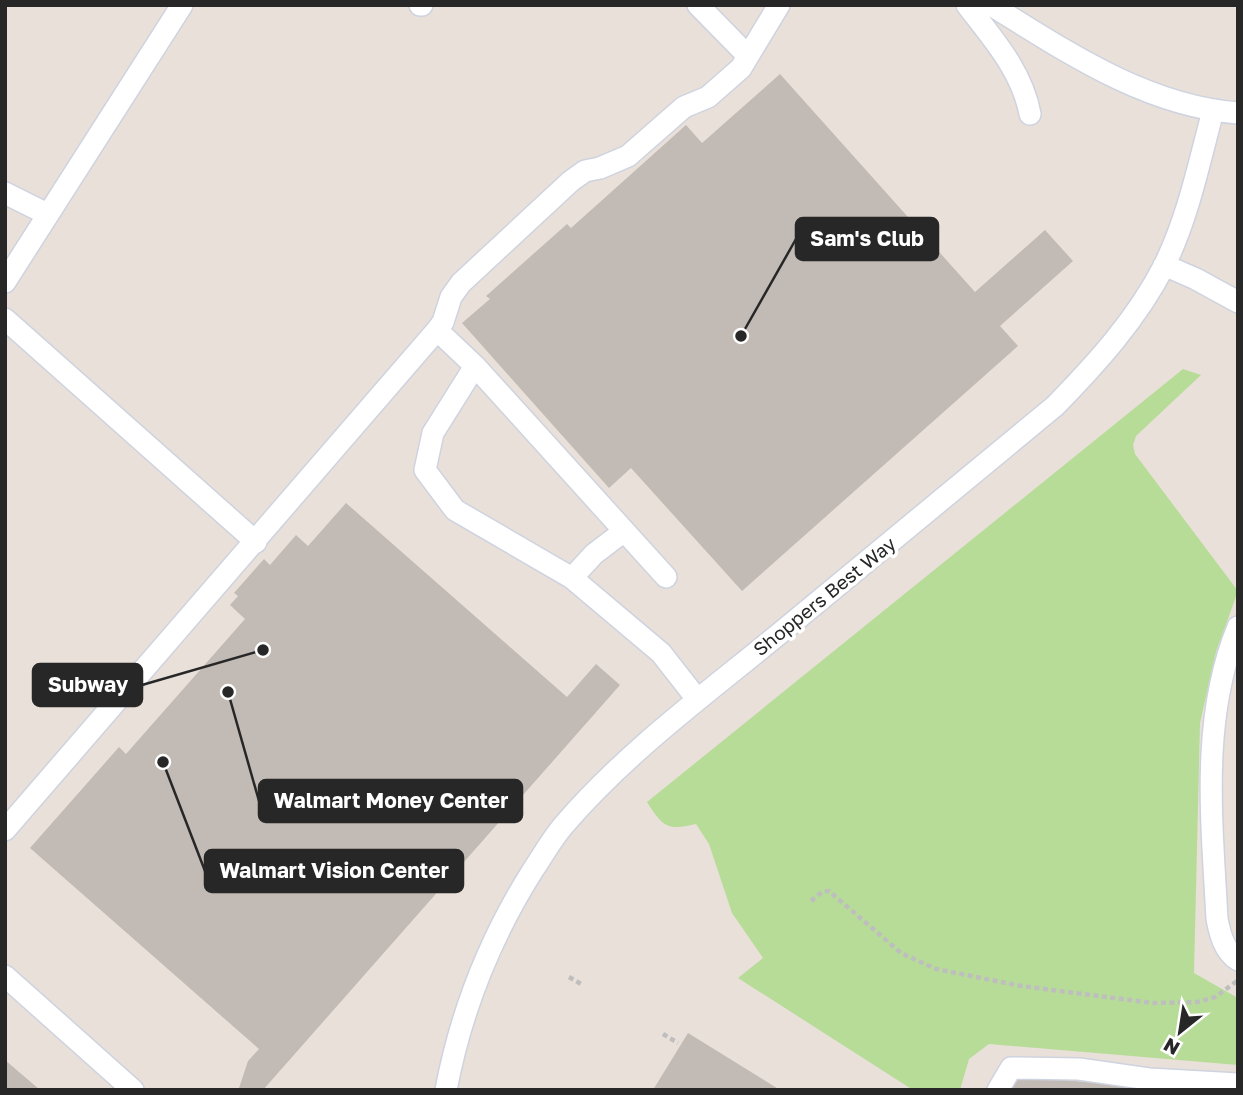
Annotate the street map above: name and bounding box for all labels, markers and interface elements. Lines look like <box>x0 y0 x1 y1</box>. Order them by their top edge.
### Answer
callout: Sam's Club <box>796 218 938 260</box>
text: Sam's Club <box>810 225 924 251</box>
street label: Shoppers Best Way <box>748 531 900 660</box>
callout: Subway <box>33 664 142 706</box>
text: Subway <box>48 671 129 697</box>
callout: Walmart Money Center <box>259 780 522 822</box>
text: Walmart Money Center <box>274 787 508 813</box>
callout: Walmart Vision Center <box>205 850 463 892</box>
text: Walmart Vision Center <box>219 857 449 883</box>
north arrow <box>1145 997 1215 1067</box>
text: N <box>1159 1034 1183 1061</box>

